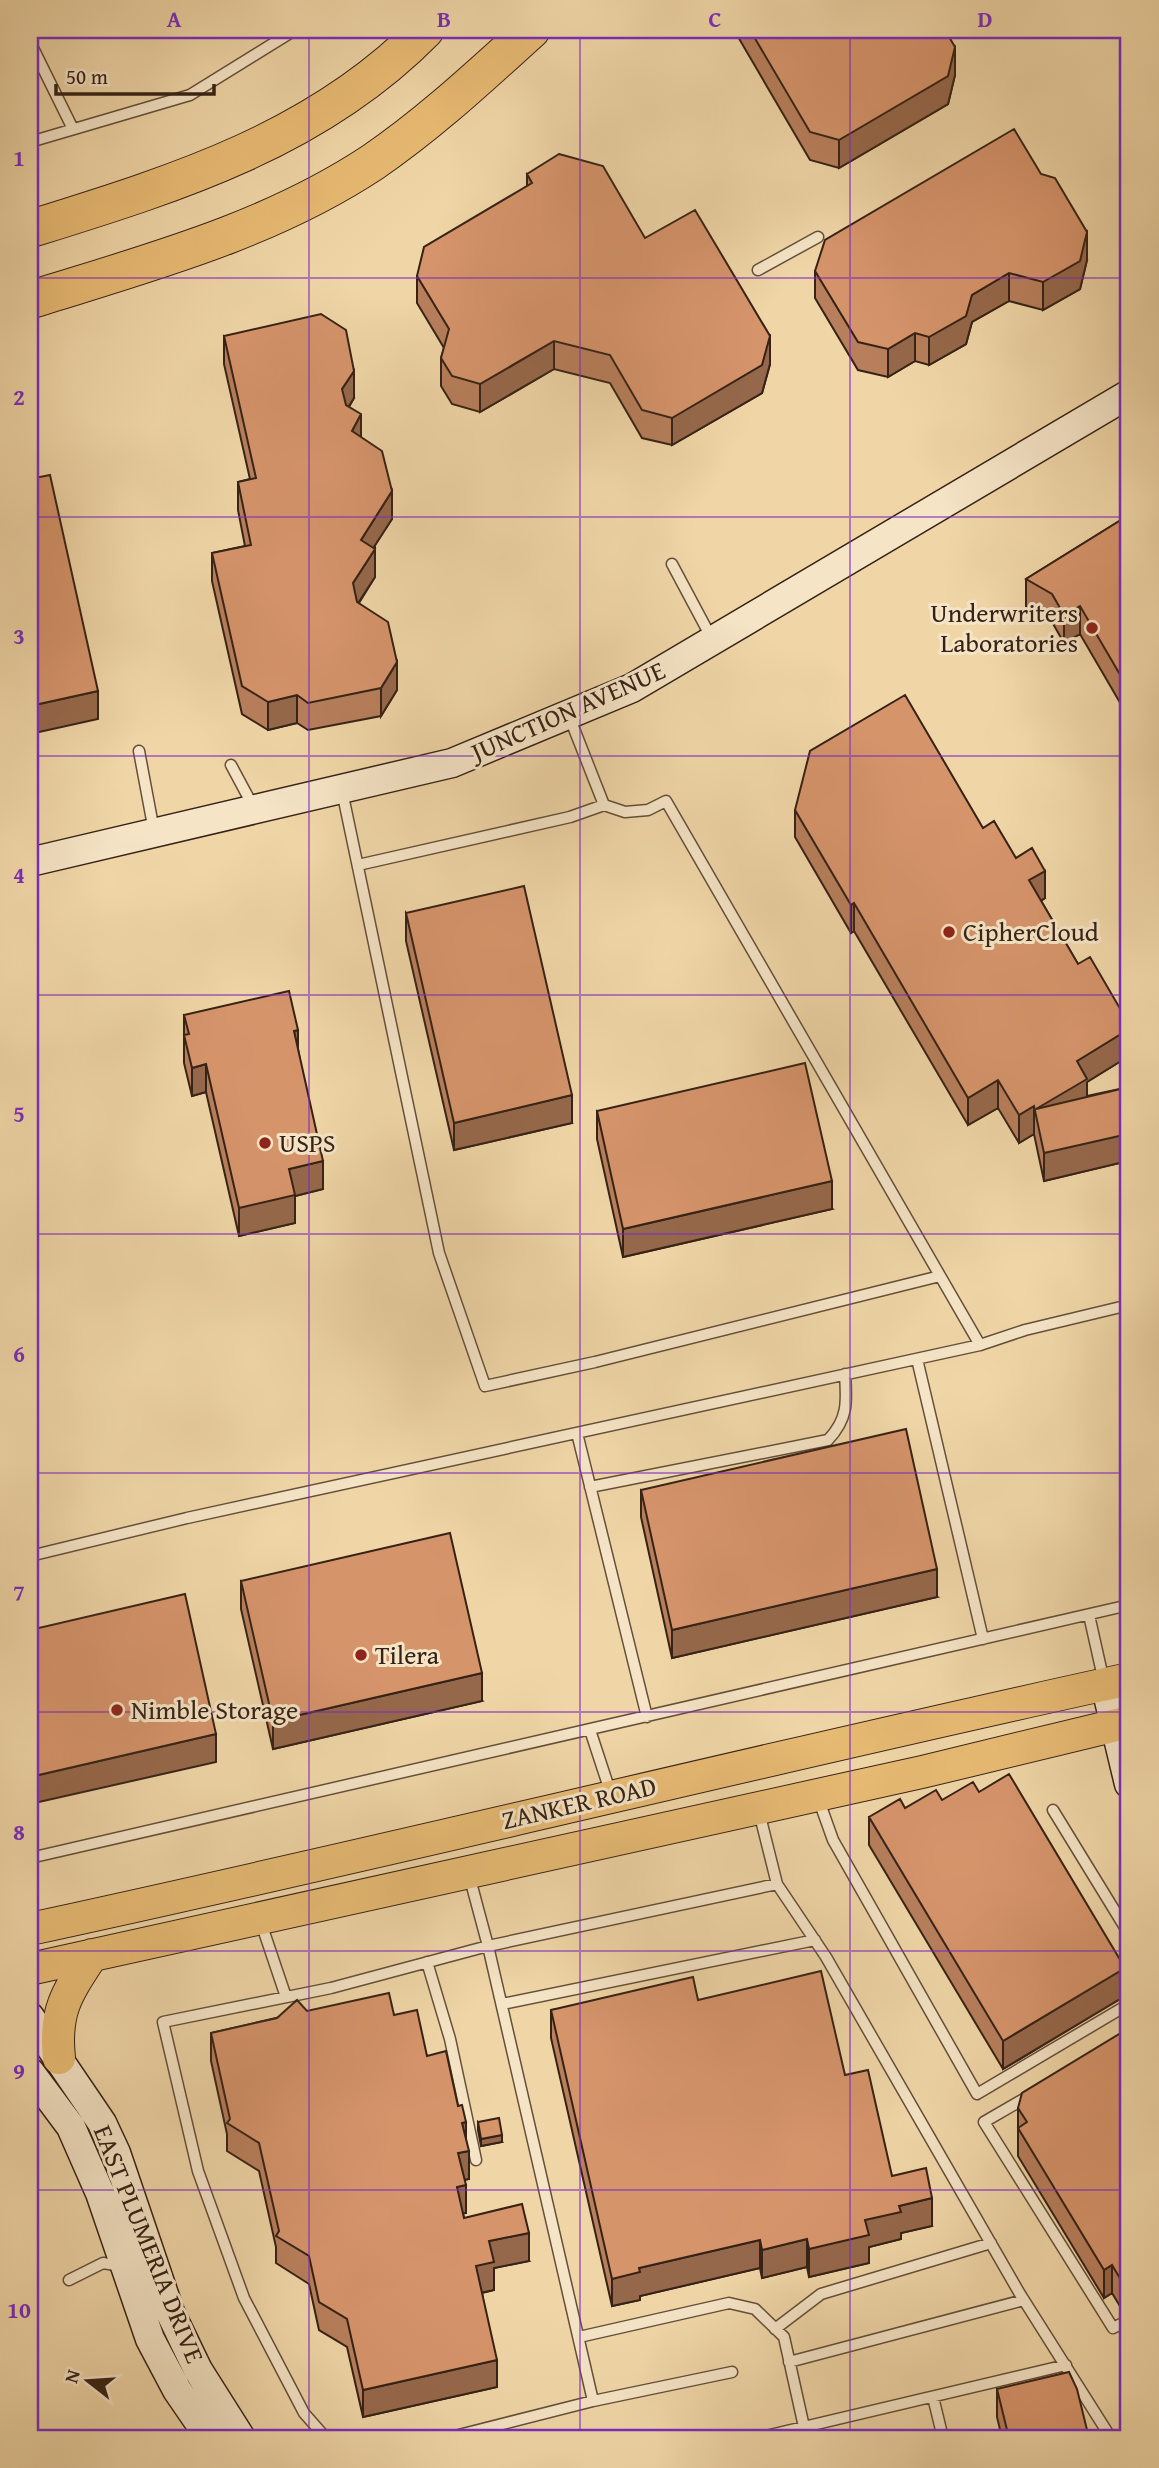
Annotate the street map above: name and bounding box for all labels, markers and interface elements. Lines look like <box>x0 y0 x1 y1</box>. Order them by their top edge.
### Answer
text: A <box>167 2 182 35</box>
text: B <box>437 2 451 35</box>
text: C <box>708 2 722 35</box>
text: D <box>978 2 993 35</box>
scale bar <box>56 52 214 96</box>
text: 50 m <box>66 61 108 92</box>
text: 1 <box>13 141 25 174</box>
text: 2 <box>13 380 25 413</box>
place label: Underwriters Laboratories <box>931 593 1078 662</box>
text: 3 <box>13 619 25 652</box>
marker: Underwriters Laboratories <box>1084 620 1100 636</box>
street label: JUNCTION AVENUE <box>462 650 671 772</box>
text: 4 <box>13 858 25 891</box>
place label: CipherCloud <box>963 912 1099 951</box>
marker: CipherCloud <box>941 924 957 940</box>
text: 5 <box>13 1097 25 1130</box>
place label: USPS <box>279 1123 336 1162</box>
marker: USPS <box>257 1135 273 1151</box>
text: 6 <box>13 1337 25 1370</box>
text: 7 <box>13 1576 25 1609</box>
place label: Tilera <box>375 1635 440 1674</box>
marker: Tilera <box>353 1647 369 1663</box>
place label: Nimble Storage <box>131 1690 298 1729</box>
marker: Nimble Storage <box>109 1702 125 1718</box>
street label: ZANKER ROAD <box>498 1766 660 1839</box>
text: 8 <box>13 1815 25 1848</box>
text: 9 <box>13 2054 25 2087</box>
street label: EAST PLUMERIA DRIVE <box>84 2119 215 2369</box>
text: 10 <box>7 2293 31 2326</box>
north arrow <box>52 2346 122 2416</box>
text: N <box>56 2366 87 2386</box>

